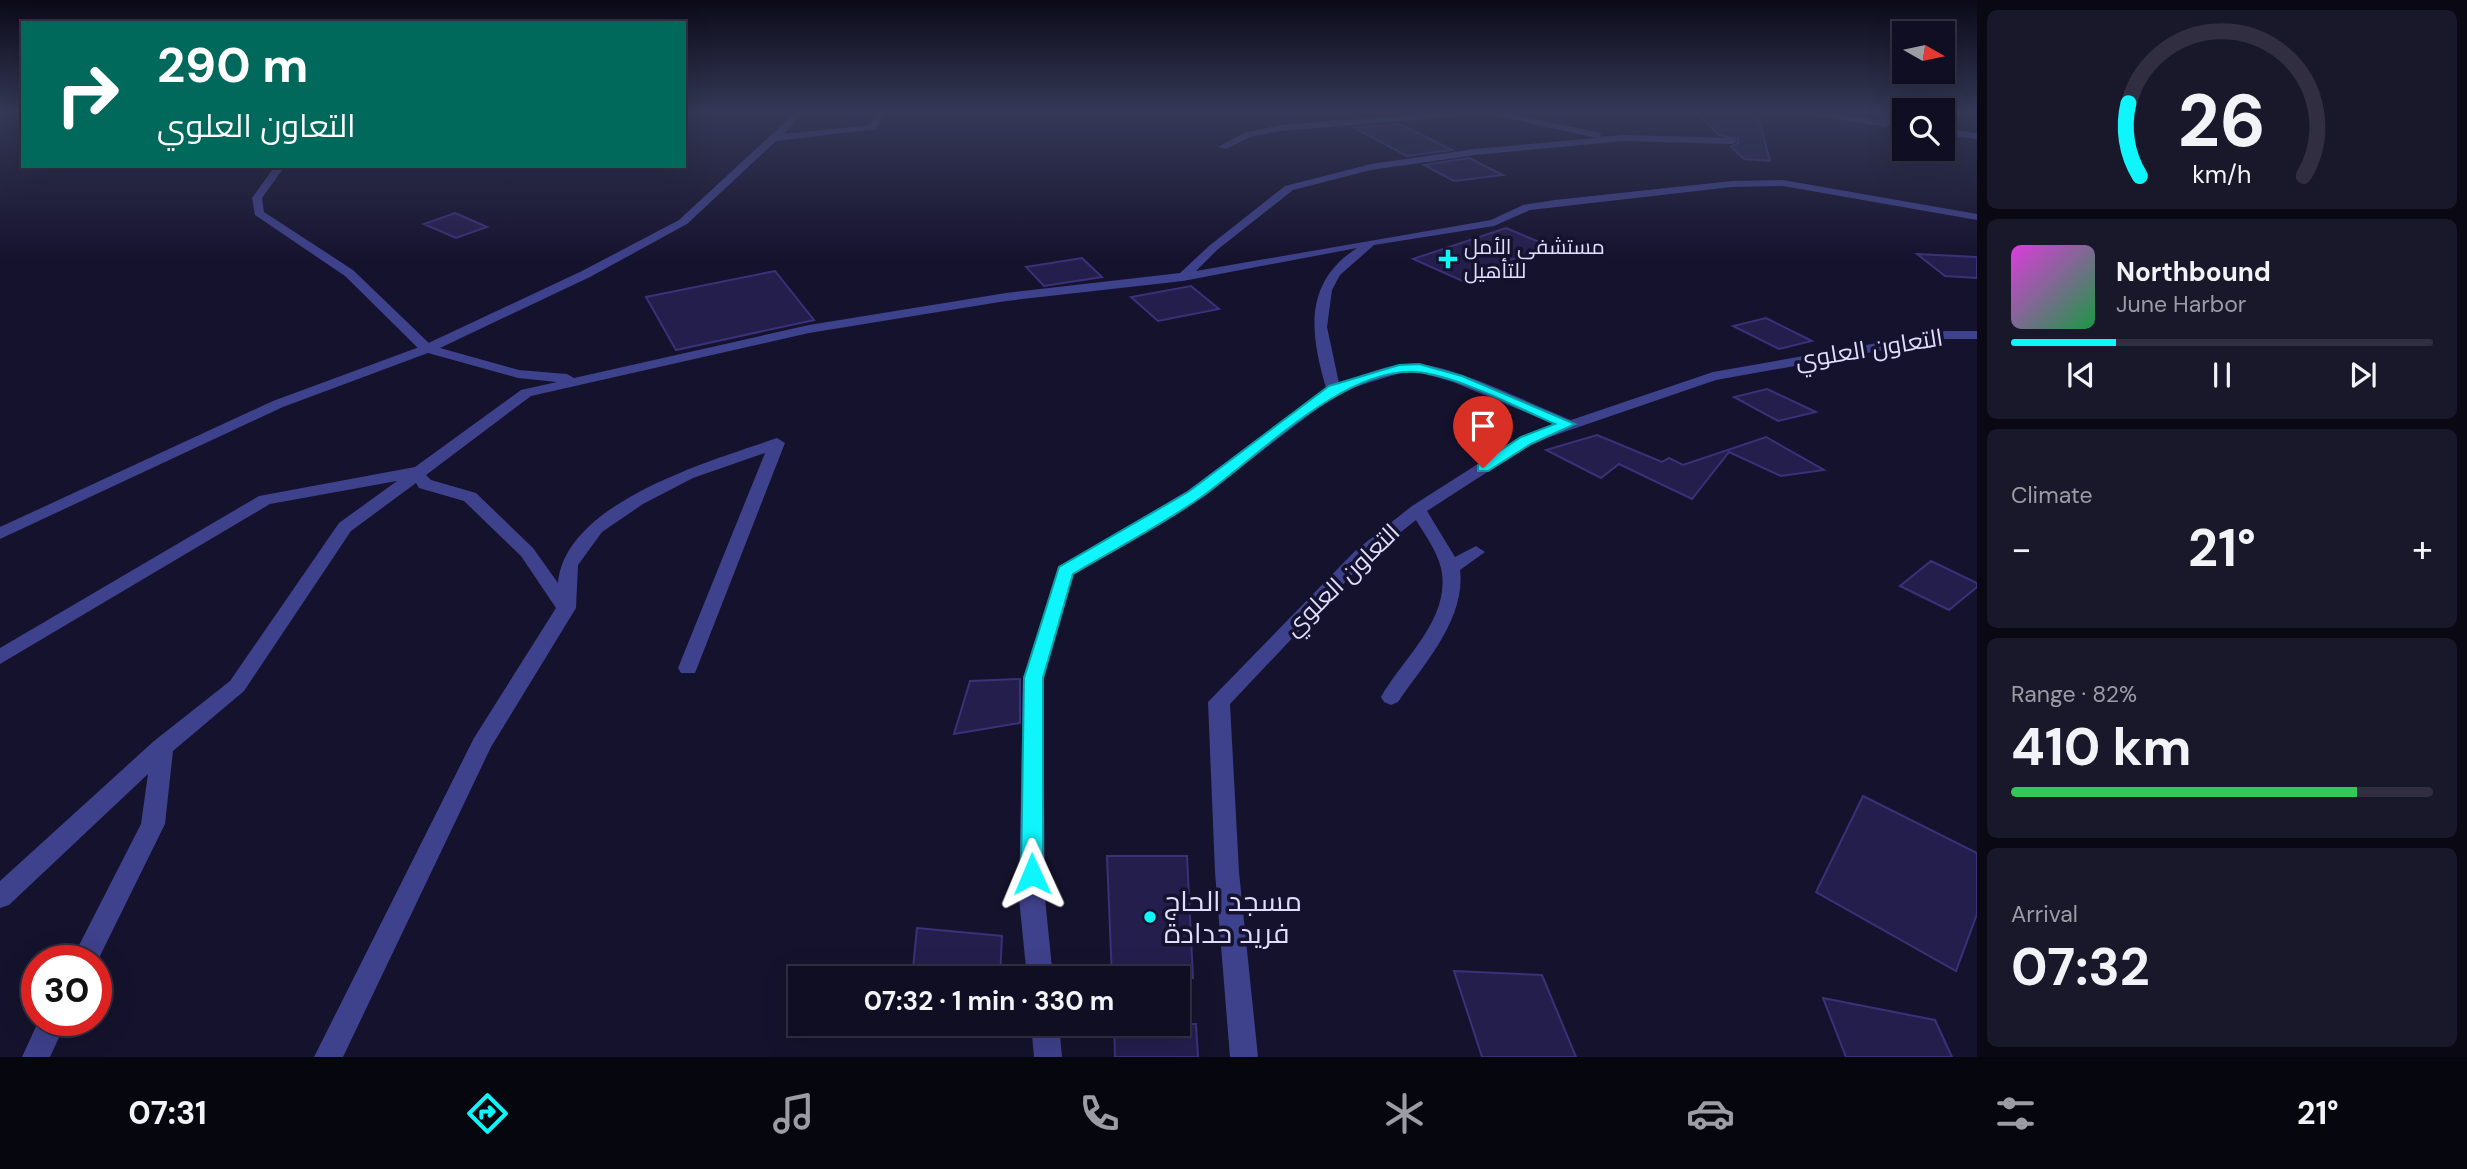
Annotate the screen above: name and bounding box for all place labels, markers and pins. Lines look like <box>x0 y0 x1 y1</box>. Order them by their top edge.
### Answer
place label: مستشفى الأمل للتأهيل <box>1464 233 1605 285</box>
marker: مستشفى الأمل للتأهيل <box>1438 249 1458 269</box>
pin <box>1453 396 1513 468</box>
place label: مسجد الحاج فريد حدادة <box>1164 883 1302 952</box>
marker: مسجد الحاج فريد حدادة <box>1142 909 1158 925</box>

